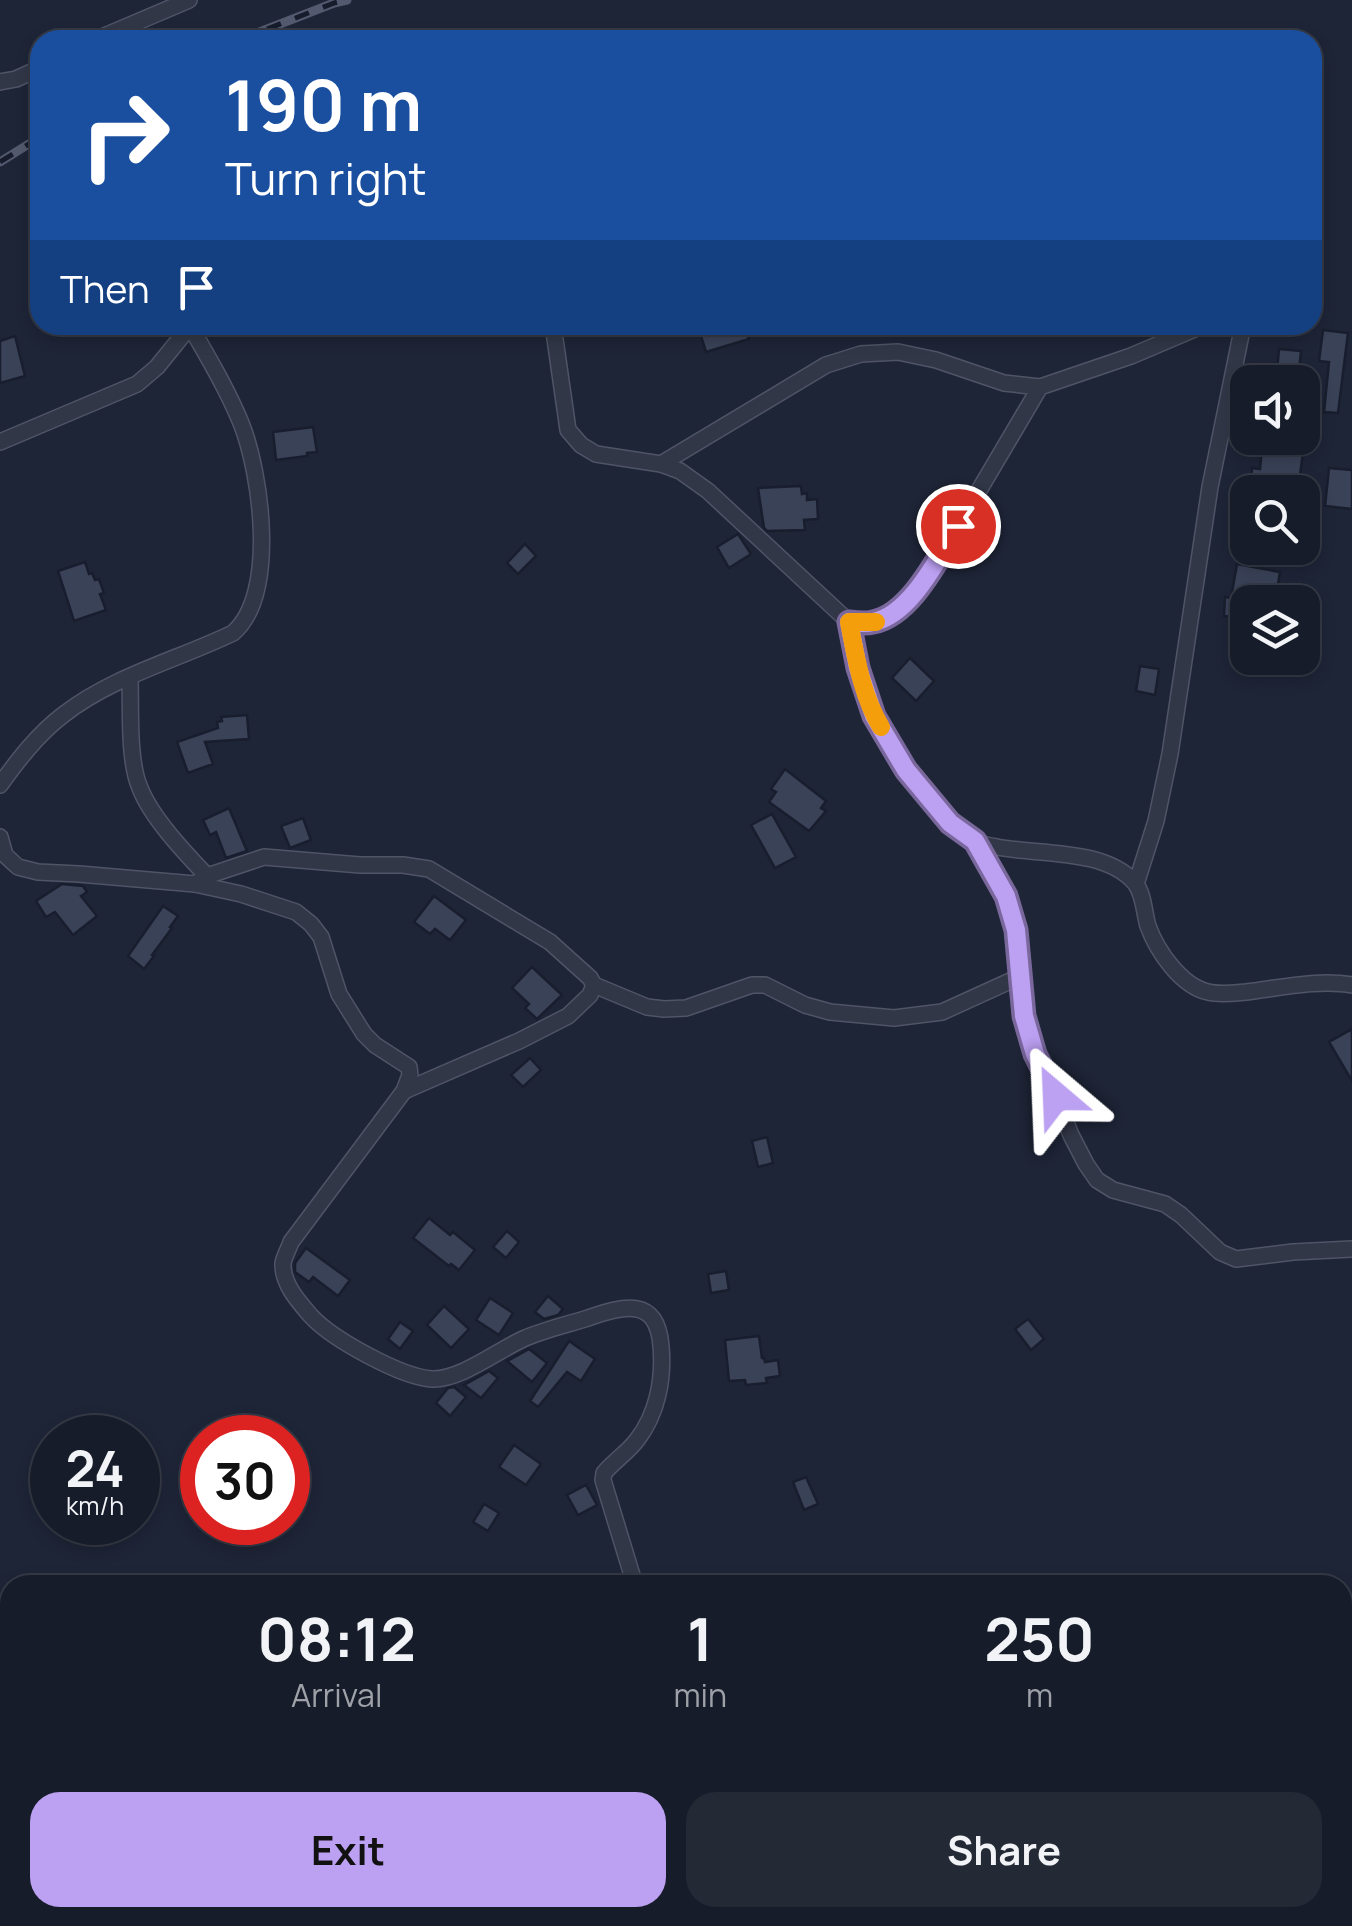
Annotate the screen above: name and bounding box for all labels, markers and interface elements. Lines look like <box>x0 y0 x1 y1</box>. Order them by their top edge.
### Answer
text: 190 m <box>225 56 422 152</box>
icon: right <box>60 70 190 200</box>
text: Turn right <box>225 147 426 209</box>
icon: arrive <box>169 260 224 315</box>
text: Then <box>60 262 149 314</box>
map controls <box>1230 365 1320 675</box>
button: sound <box>1230 365 1320 455</box>
button: search <box>1230 475 1320 565</box>
pin <box>916 484 1001 569</box>
icon: arrive <box>931 499 986 554</box>
button: layers <box>1230 585 1320 675</box>
position arrow <box>1004 1044 1108 1148</box>
speed limit sign: 30 <box>180 1415 310 1545</box>
text: 24 <box>65 1434 125 1502</box>
text: km/h <box>66 1488 124 1523</box>
text: 08:12 <box>257 1597 416 1679</box>
text: 1 <box>687 1597 713 1679</box>
text: 250 <box>984 1597 1095 1679</box>
text: Arrival <box>291 1673 382 1717</box>
text: min <box>673 1673 727 1717</box>
text: m <box>1026 1673 1053 1717</box>
button: Exit <box>30 1792 666 1907</box>
button: Share <box>686 1792 1322 1907</box>

